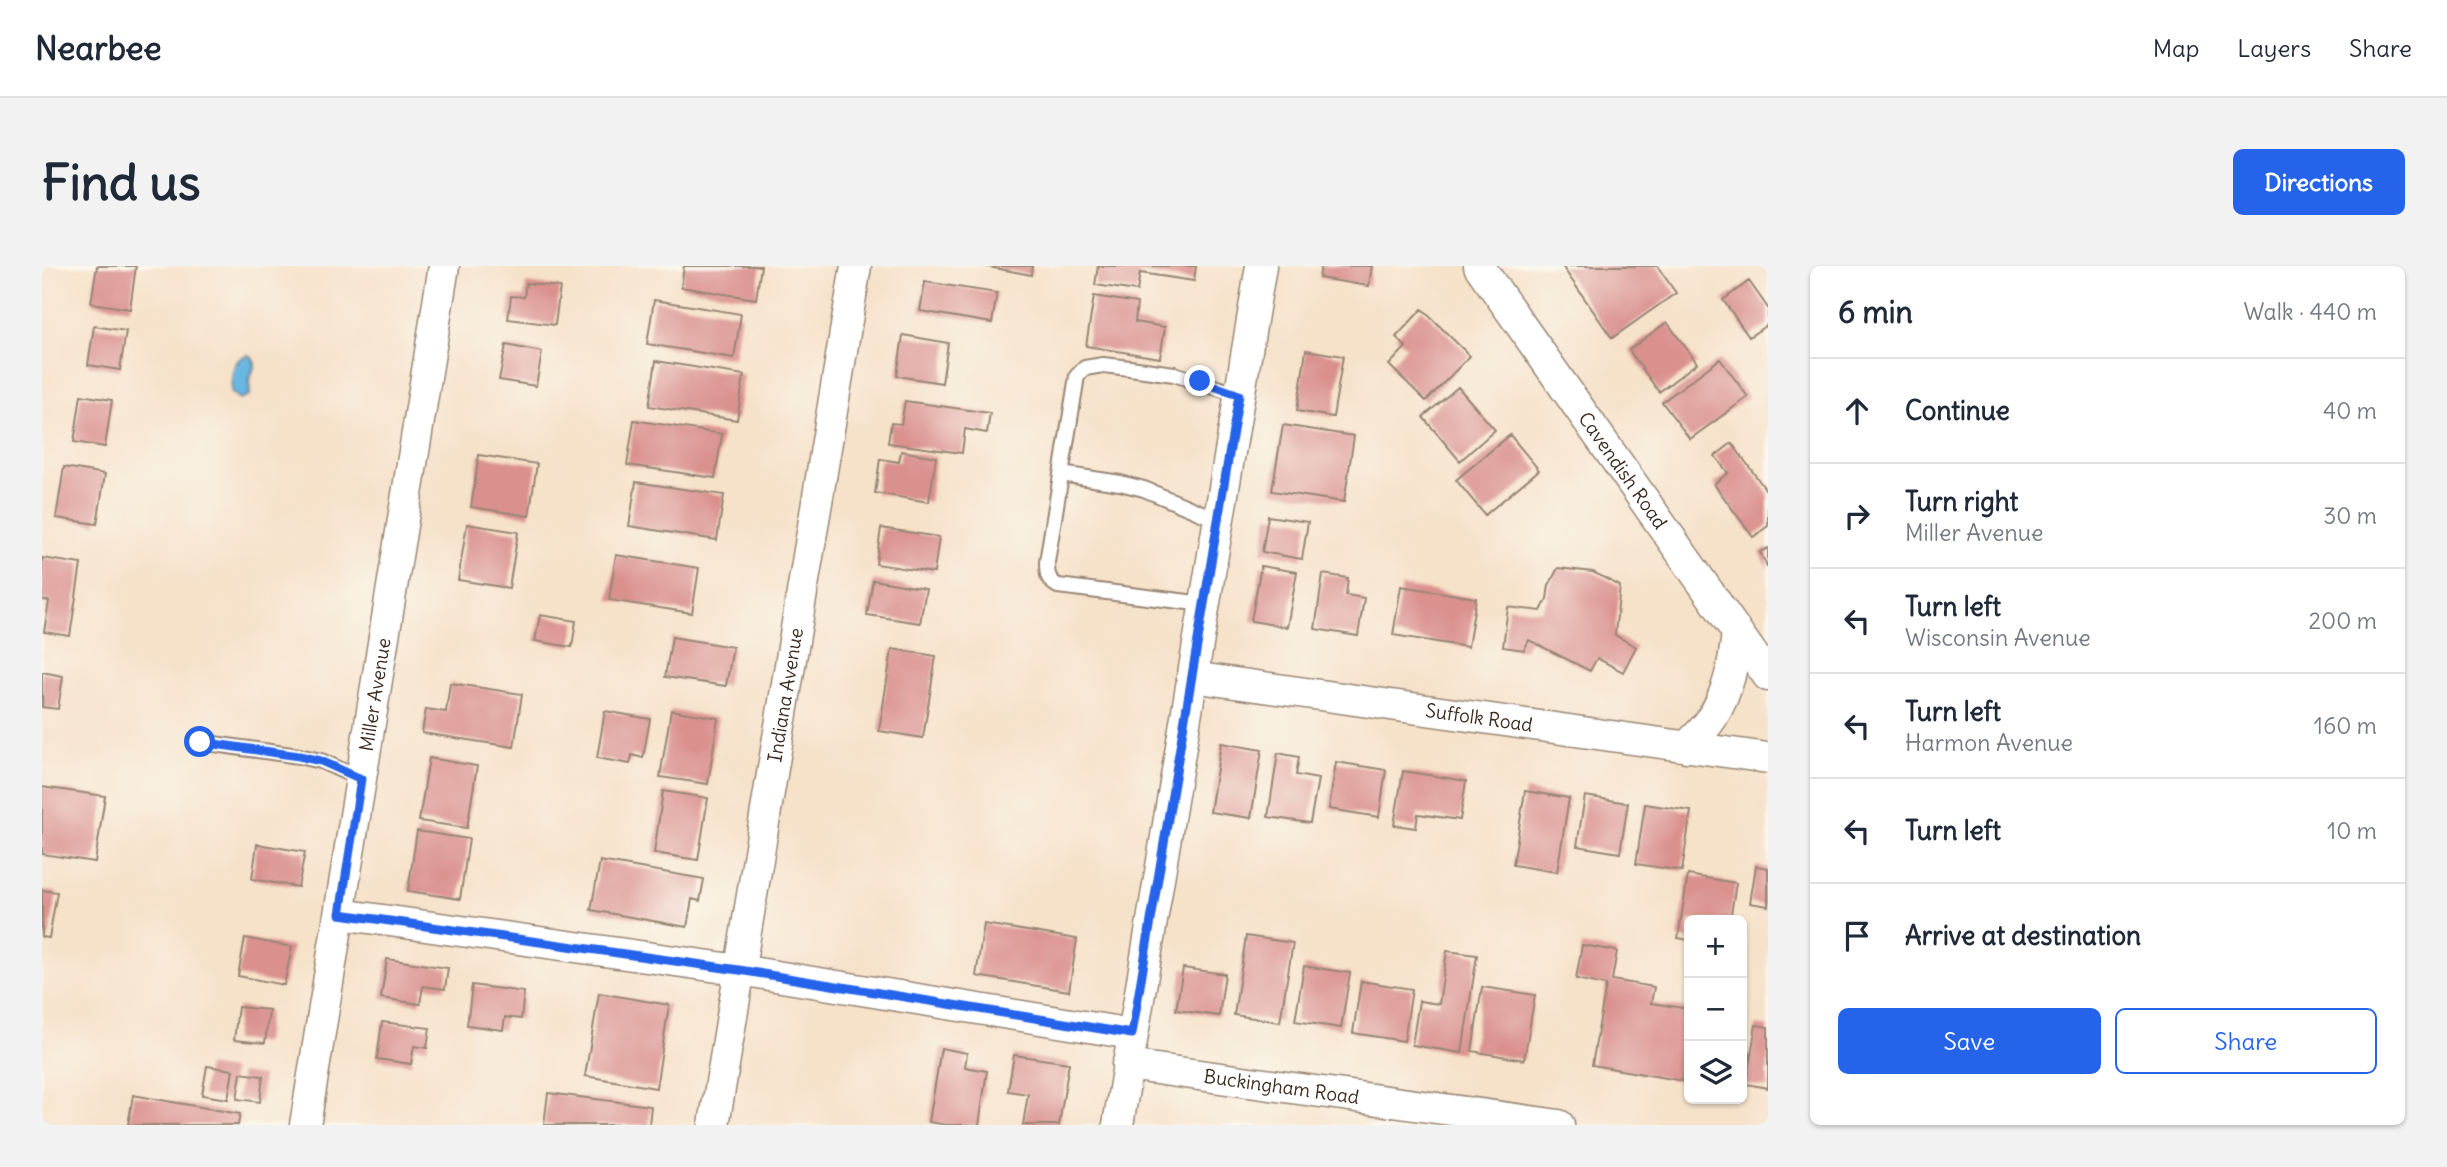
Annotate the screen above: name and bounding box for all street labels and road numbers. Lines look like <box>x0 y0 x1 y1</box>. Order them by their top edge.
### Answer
street label: Cavendish Road <box>1573 407 1673 534</box>
street label: Indiana Avenue <box>762 626 808 764</box>
street label: Miller Avenue <box>354 636 396 753</box>
street label: Suffolk Road <box>1424 698 1534 737</box>
street label: Buckingham Road <box>1202 1064 1361 1109</box>

